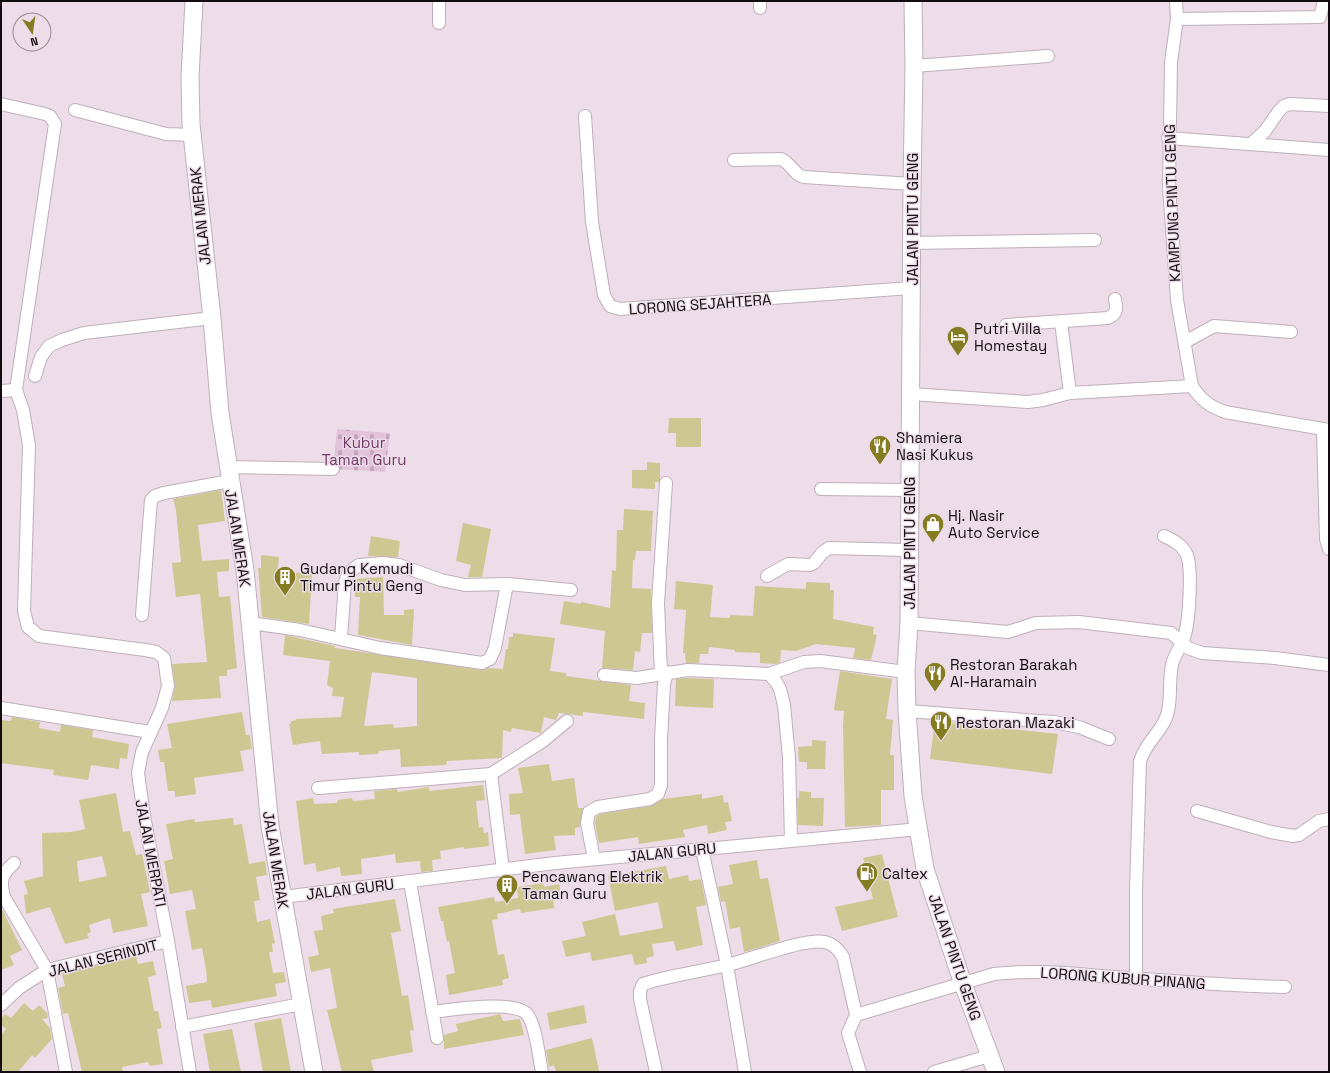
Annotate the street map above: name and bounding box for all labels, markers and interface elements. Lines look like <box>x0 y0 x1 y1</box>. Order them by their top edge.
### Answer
north arrow <box>12 12 52 52</box>
text: N <box>29 34 39 49</box>
street label: KAMPUNG PINTU GENG <box>1160 124 1184 282</box>
street label: JALAN PINTU GENG <box>903 153 922 285</box>
street label: JALAN MERAK <box>185 166 215 266</box>
street label: LORONG SEJAHTERA <box>628 290 772 318</box>
place label: Putri Villa Homestay <box>974 319 1047 355</box>
hotel icon: Putri Villa Homestay <box>945 324 971 357</box>
place label: Shamiera Nasi Kukus <box>896 428 973 464</box>
park label: Kubur Taman Guru <box>322 433 406 469</box>
restaurant icon: Shamiera Nasi Kukus <box>867 433 893 466</box>
street label: JALAN PINTU GENG <box>900 477 919 609</box>
street label: JALAN MERAK <box>221 488 255 588</box>
place label: Hj. Nasir Auto Service <box>948 506 1040 542</box>
shop icon: Hj. Nasir Auto Service <box>920 511 946 544</box>
place label: Gudang Kemudi Timur Pintu Geng <box>300 559 423 595</box>
building icon: Gudang Kemudi Timur Pintu Geng <box>272 564 298 597</box>
place label: Restoran Barakah Al-Haramain <box>950 655 1077 691</box>
restaurant icon: Restoran Barakah Al-Haramain <box>922 660 948 693</box>
restaurant icon: Restoran Mazaki <box>928 709 954 742</box>
place label: Restoran Mazaki <box>956 713 1075 732</box>
street label: JALAN MERPATI <box>131 798 171 908</box>
street label: JALAN MERAK <box>259 810 293 910</box>
street label: JALAN GURU <box>627 838 717 866</box>
fuel station icon: Caltex <box>854 860 880 893</box>
place label: Caltex <box>882 864 928 883</box>
place label: Pencawang Elektrik Taman Guru <box>522 867 663 903</box>
building icon: Pencawang Elektrik Taman Guru <box>494 872 520 905</box>
street label: JALAN GURU <box>305 874 395 904</box>
street label: JALAN PINTU GENG <box>924 891 986 1023</box>
street label: JALAN SERINDIT <box>46 935 160 981</box>
street label: LORONG KUBUR PINANG <box>1040 963 1206 993</box>

